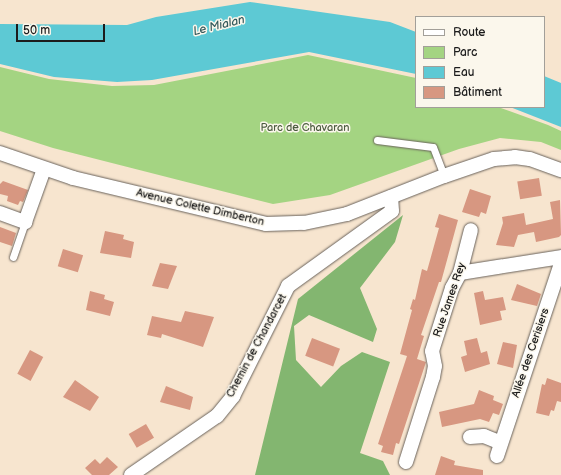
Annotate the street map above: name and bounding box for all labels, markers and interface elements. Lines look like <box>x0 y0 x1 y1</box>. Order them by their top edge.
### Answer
water label: Le Mialan <box>192 13 246 39</box>
scale bar <box>18 16 107 42</box>
legend <box>415 16 545 108</box>
text: 50 m <box>23 23 50 38</box>
text: Route <box>453 25 485 40</box>
text: Parc <box>453 45 477 60</box>
text: Eau <box>453 65 474 80</box>
text: Bâtiment <box>453 85 502 100</box>
park label: Parc de Chavaran <box>261 121 349 135</box>
street label: Avenue Colette Dimberton <box>135 187 265 229</box>
street label: Rue James Rey <box>431 261 469 339</box>
street label: Chemin de Chandarcet <box>224 292 290 400</box>
street label: Allée des Cerisiers <box>509 307 553 399</box>

